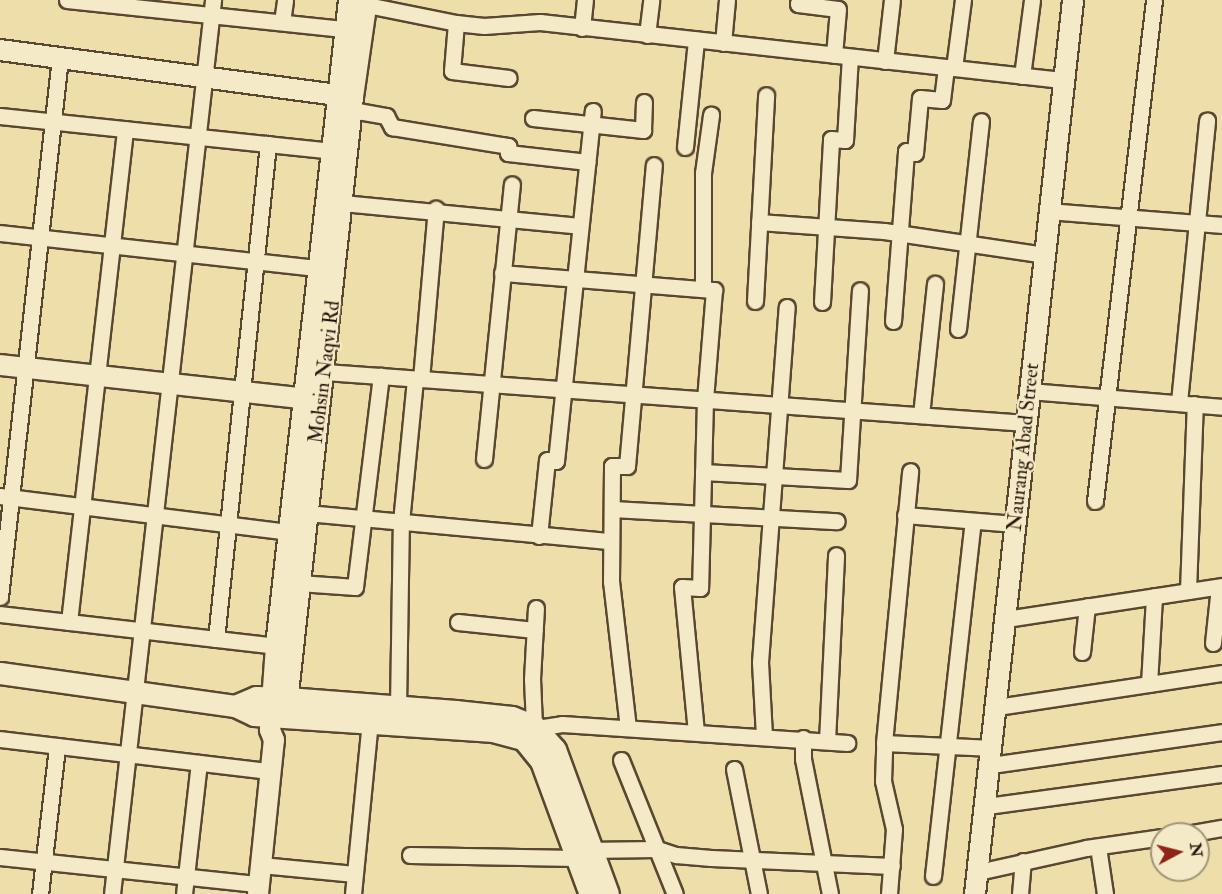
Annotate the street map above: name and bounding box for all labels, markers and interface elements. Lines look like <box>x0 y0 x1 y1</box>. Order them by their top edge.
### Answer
street label: Mohsin Naqvi Rd <box>303 299 345 445</box>
street label: Naurang Abad Street <box>1002 362 1044 532</box>
north arrow <box>1150 822 1210 882</box>
text: N <box>1185 842 1207 858</box>

